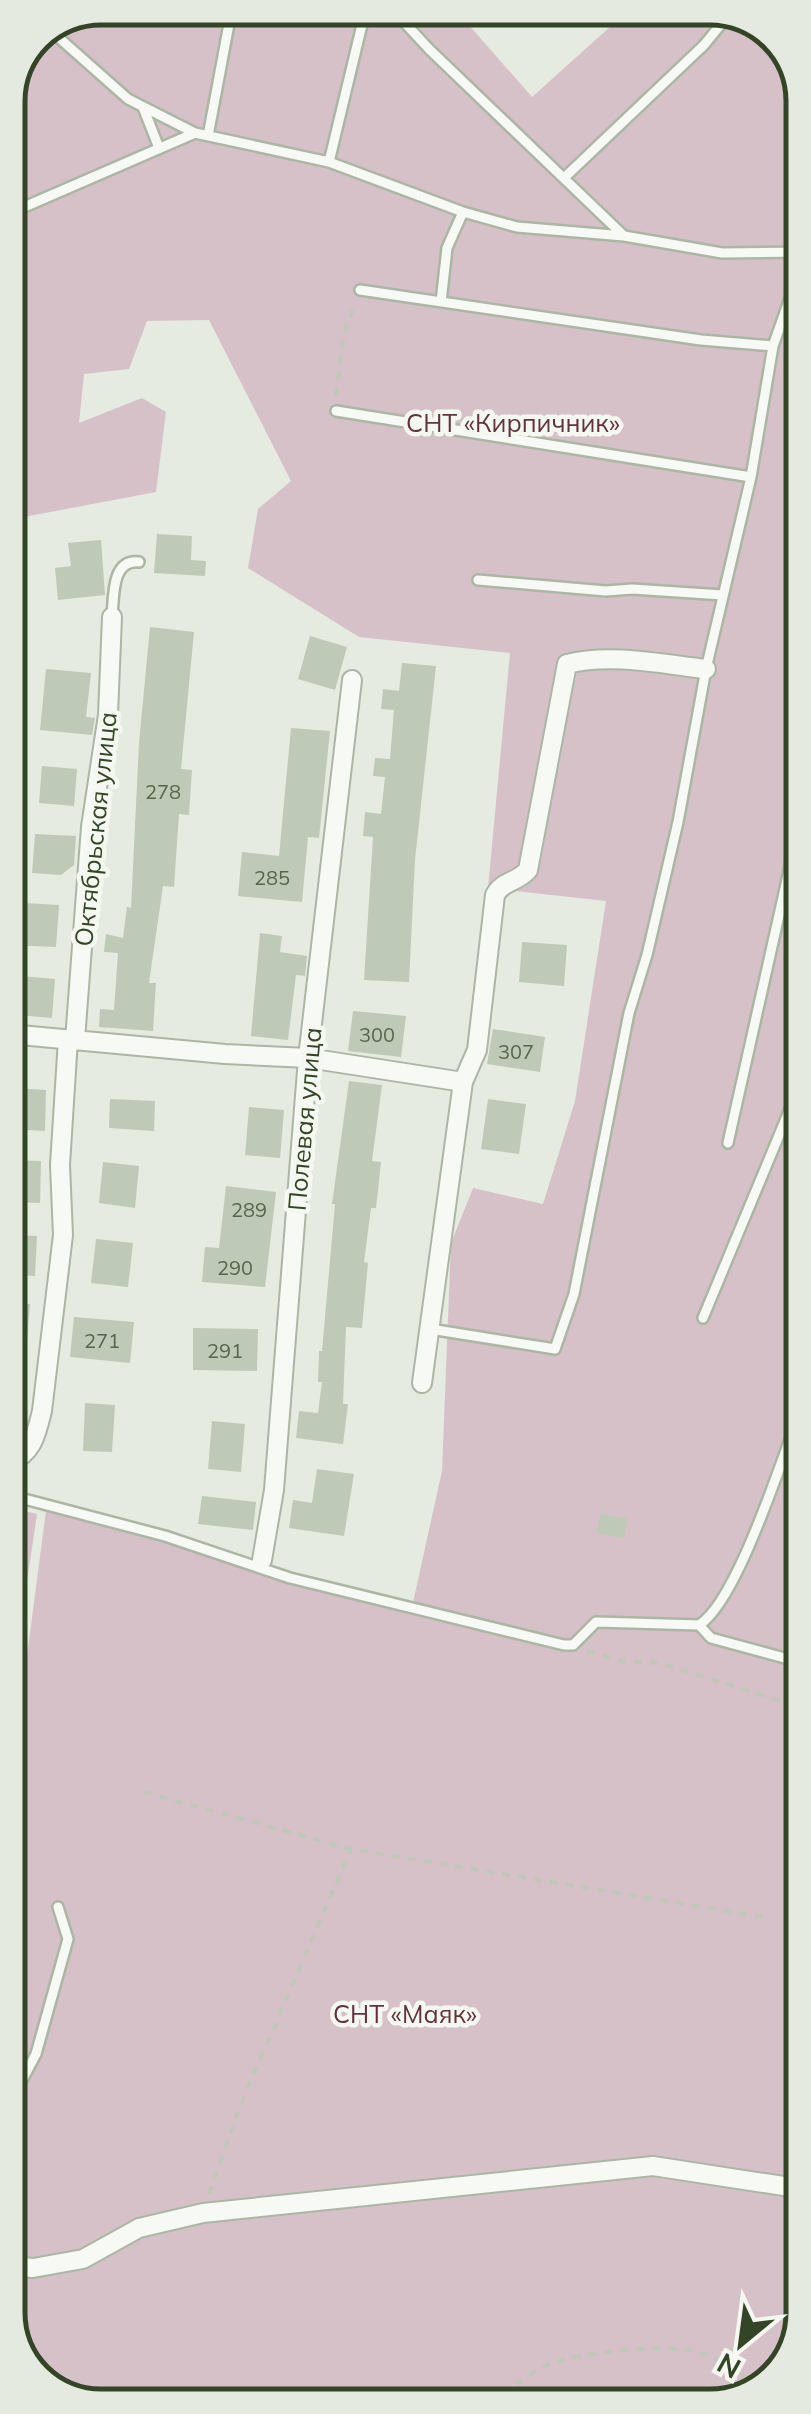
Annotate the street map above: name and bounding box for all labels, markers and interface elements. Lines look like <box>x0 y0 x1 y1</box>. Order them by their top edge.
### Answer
park label: СНТ «Кирпичник» <box>406 407 620 438</box>
street label: Октябрьская улица <box>67 710 123 948</box>
house number: 278 <box>145 779 181 804</box>
house number: 285 <box>254 865 290 890</box>
house number: 300 <box>359 1022 395 1047</box>
street label: Полевая улица <box>281 1026 327 1212</box>
house number: 307 <box>498 1039 534 1064</box>
house number: 289 <box>231 1197 267 1222</box>
house number: 290 <box>217 1255 253 1280</box>
house number: 271 <box>84 1328 120 1353</box>
house number: 291 <box>207 1338 243 1363</box>
park label: СНТ «Маяк» <box>333 1998 477 2029</box>
north arrow <box>691 2294 791 2394</box>
text: N <box>711 2346 746 2387</box>

